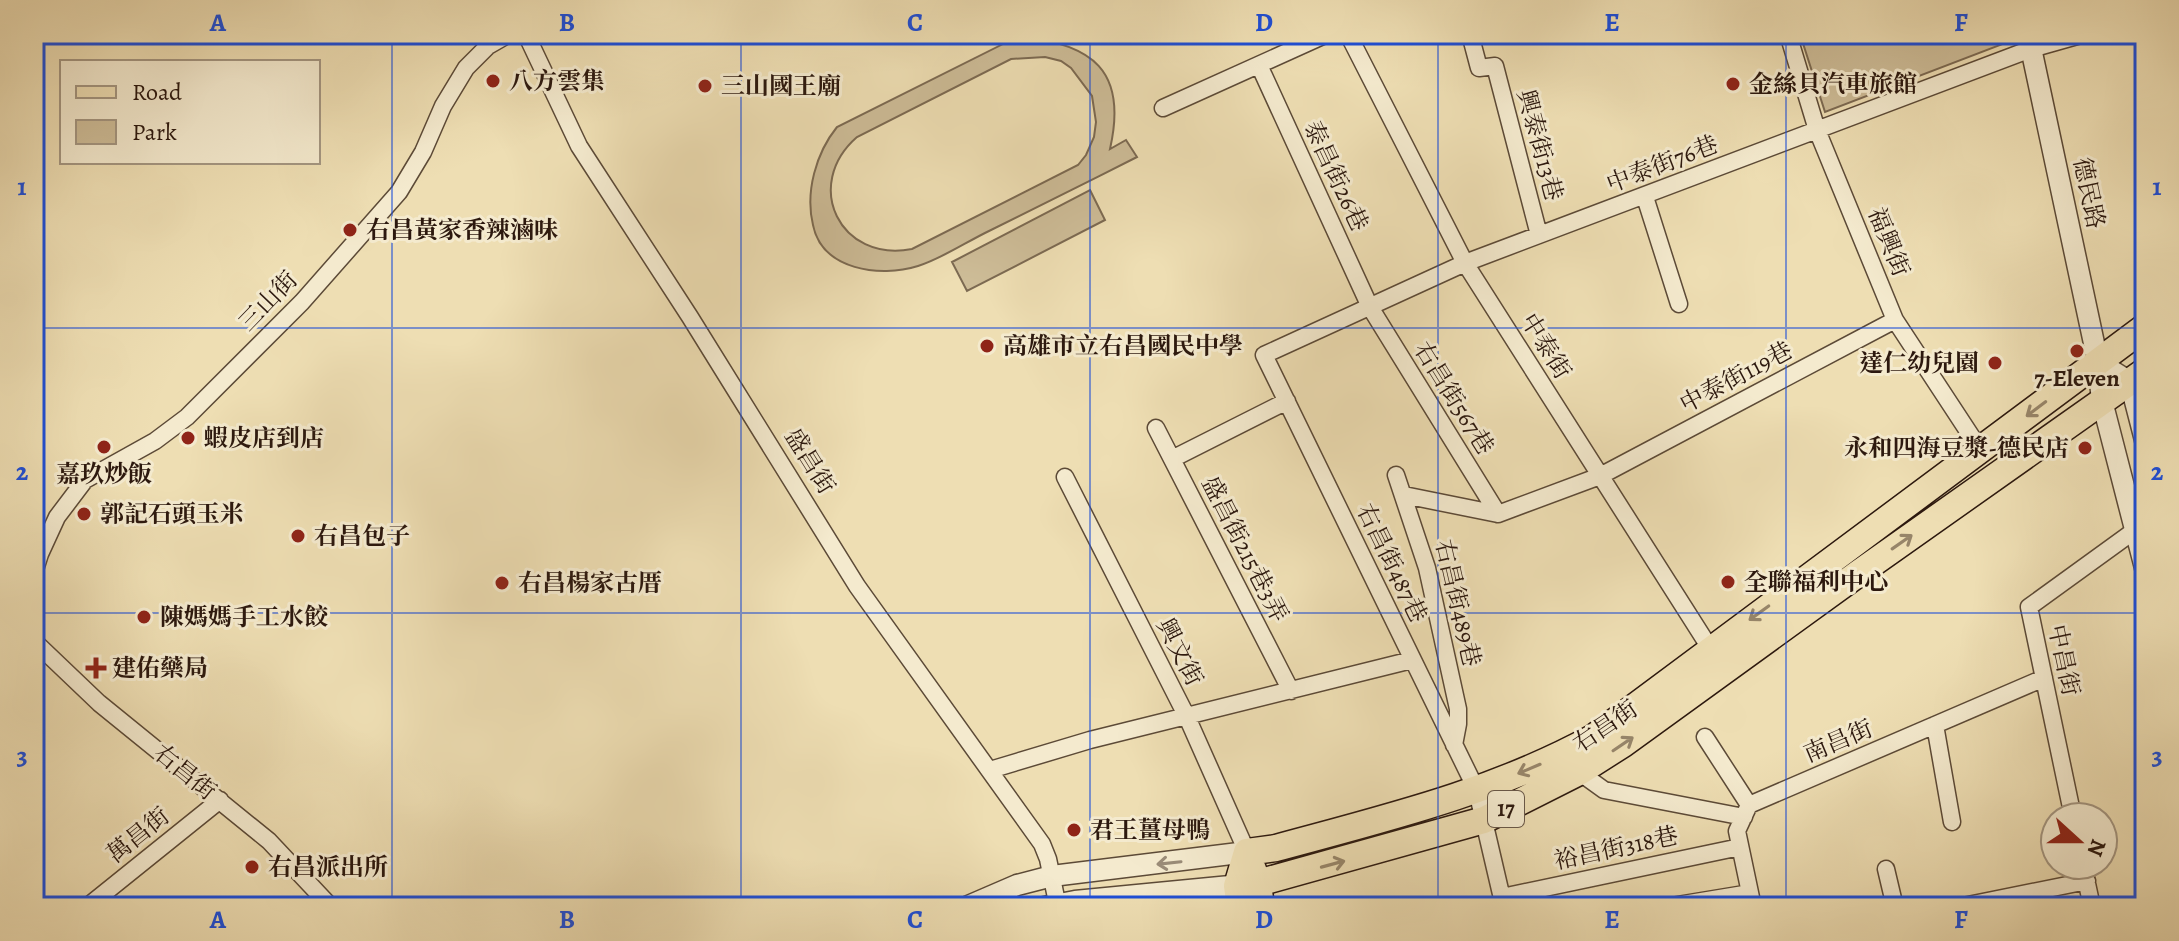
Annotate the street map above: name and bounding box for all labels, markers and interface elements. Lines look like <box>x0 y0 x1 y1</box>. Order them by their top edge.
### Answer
text: A <box>209 5 227 40</box>
text: B <box>559 5 575 40</box>
text: C <box>907 5 923 40</box>
text: D <box>1255 5 1273 40</box>
text: E <box>1604 5 1620 40</box>
text: F <box>1954 5 1968 40</box>
legend <box>60 60 320 164</box>
place label: 八方雲集 <box>509 65 605 97</box>
place label: 金絲貝汽車旅館 <box>1749 68 1917 100</box>
place label: 三山國王廟 <box>721 70 841 102</box>
marker: 八方雲集 <box>484 72 502 90</box>
marker: 金絲貝汽車旅館 <box>1724 75 1742 93</box>
text: Road <box>132 76 182 108</box>
marker: 三山國王廟 <box>696 77 714 95</box>
street label: 興泰街13巷 <box>1510 86 1570 204</box>
text: Park <box>132 116 177 148</box>
street label: 泰昌街26巷 <box>1296 116 1376 236</box>
street label: 中泰街76巷 <box>1602 128 1722 200</box>
street label: 德民路 <box>2066 154 2112 232</box>
text: 1 <box>17 169 27 204</box>
text: 1 <box>2152 169 2162 204</box>
street label: 福興街 <box>1861 203 1917 281</box>
place label: 右昌黃家香辣滷味 <box>366 214 558 246</box>
marker: 右昌黃家香辣滷味 <box>341 221 359 239</box>
street label: 三山街 <box>231 264 305 338</box>
street label: 中泰街 <box>1513 307 1579 385</box>
place label: 高雄市立右昌國民中學 <box>1003 330 1243 362</box>
street label: 中泰街119巷 <box>1674 334 1798 420</box>
street label: 右昌街567巷 <box>1407 335 1501 461</box>
marker: 高雄市立右昌國民中學 <box>978 337 996 355</box>
marker: 7-Eleven <box>2068 342 2086 360</box>
place label: 達仁幼兒園 <box>1859 347 1979 379</box>
marker: 達仁幼兒園 <box>1986 354 2004 372</box>
place label: 7-Eleven <box>2034 362 2120 394</box>
one-way arrow <box>2026 401 2047 418</box>
place label: 蝦皮店到店 <box>204 422 324 454</box>
street label: 盛昌街 <box>777 422 843 500</box>
marker: 蝦皮店到店 <box>179 429 197 447</box>
place label: 永和四海豆漿-德民店 <box>1844 432 2069 464</box>
marker: 嘉玖炒飯 <box>95 438 113 456</box>
marker: 永和四海豆漿-德民店 <box>2076 439 2094 457</box>
text: 2 <box>16 454 29 489</box>
text: 2 <box>2151 454 2164 489</box>
place label: 嘉玖炒飯 <box>56 458 152 490</box>
street label: 盛昌街215巷3弄 <box>1194 470 1296 628</box>
place label: 郭記石頭玉米 <box>100 498 244 530</box>
street label: 右昌街487巷 <box>1349 498 1435 628</box>
marker: 郭記石頭玉米 <box>75 505 93 523</box>
place label: 右昌包子 <box>314 520 410 552</box>
marker: 右昌包子 <box>289 527 307 545</box>
one-way arrow <box>1890 534 1912 550</box>
street label: 右昌街489巷 <box>1428 536 1488 670</box>
place label: 全聯福利中心 <box>1744 566 1888 598</box>
place label: 右昌楊家古厝 <box>518 567 662 599</box>
marker: 全聯福利中心 <box>1719 573 1737 591</box>
marker: 右昌楊家古厝 <box>493 574 511 592</box>
place label: 陳媽媽手工水餃 <box>160 601 328 633</box>
one-way arrow <box>1748 605 1770 622</box>
marker: 陳媽媽手工水餃 <box>135 608 153 626</box>
street label: 興文街 <box>1149 613 1211 691</box>
street label: 中昌街 <box>2041 621 2087 699</box>
place label: 建佑藥局 <box>112 652 208 684</box>
marker: 建佑藥局 <box>87 659 105 677</box>
street label: 右昌街 <box>1566 693 1644 759</box>
street label: 南昌街 <box>1799 712 1877 770</box>
one-way arrow <box>1612 736 1634 752</box>
street label: 右昌街 <box>147 737 223 807</box>
text: 3 <box>16 738 28 773</box>
text: 3 <box>2151 738 2163 773</box>
one-way arrow <box>1517 763 1542 778</box>
road number: 17 <box>1488 791 1524 827</box>
street label: 萬昌街 <box>100 800 176 870</box>
north arrow <box>2039 801 2119 881</box>
place label: 君王薑母鴨 <box>1090 814 1210 846</box>
street label: 裕昌街318巷 <box>1551 819 1681 877</box>
marker: 君王薑母鴨 <box>1065 821 1083 839</box>
text: N <box>2080 835 2114 861</box>
place label: 右昌派出所 <box>268 851 388 883</box>
one-way arrow <box>1320 855 1346 870</box>
one-way arrow <box>1157 856 1183 871</box>
marker: 右昌派出所 <box>243 858 261 876</box>
text: A <box>209 902 227 937</box>
text: B <box>559 902 575 937</box>
text: C <box>907 902 923 937</box>
text: D <box>1255 902 1273 937</box>
text: E <box>1604 902 1620 937</box>
text: F <box>1954 902 1968 937</box>

